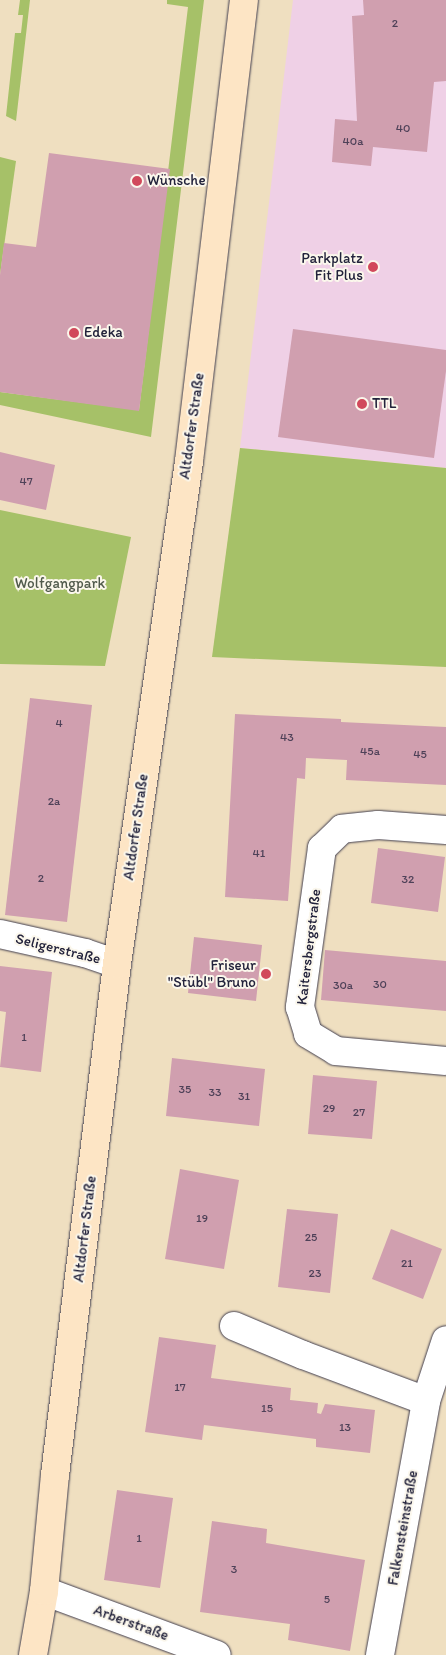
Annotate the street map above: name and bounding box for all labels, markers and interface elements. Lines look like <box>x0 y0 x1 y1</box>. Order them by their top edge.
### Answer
house number: 2 <box>392 17 398 31</box>
house number: 40 <box>396 122 410 136</box>
house number: 40a <box>343 135 363 149</box>
place label: Wünsche <box>147 172 206 190</box>
marker: Wünsche <box>131 175 143 187</box>
place label: Parkplatz Fit Plus <box>301 249 363 284</box>
marker: Parkplatz Fit Plus <box>367 261 379 273</box>
place label: Edeka <box>84 324 123 342</box>
marker: Edeka <box>68 327 80 339</box>
street label: Altdorfer Straße <box>176 372 208 480</box>
place label: TTL <box>372 395 396 413</box>
marker: TTL <box>356 398 368 410</box>
house number: 47 <box>19 475 33 489</box>
park label: Wolfgangpark <box>15 575 105 593</box>
house number: 4 <box>55 717 63 731</box>
house number: 43 <box>280 731 294 745</box>
house number: 45a <box>360 745 380 759</box>
house number: 45 <box>413 748 427 762</box>
street label: Altdorfer Straße <box>120 773 152 881</box>
house number: 2a <box>48 795 60 809</box>
house number: 41 <box>253 847 265 861</box>
house number: 2 <box>38 872 44 886</box>
house number: 32 <box>402 873 414 887</box>
street label: Kaitersbergstraße <box>293 888 325 1006</box>
street label: Seligerstraße <box>14 930 102 968</box>
place label: Friseur "Stübl" Bruno <box>168 956 256 991</box>
marker: Friseur "Stübl" Bruno <box>260 968 272 980</box>
house number: 30 <box>373 978 387 992</box>
house number: 30a <box>333 979 353 993</box>
house number: 1 <box>21 1031 27 1045</box>
house number: 35 <box>179 1083 191 1097</box>
house number: 33 <box>208 1086 222 1100</box>
house number: 31 <box>238 1090 250 1104</box>
house number: 29 <box>323 1102 335 1116</box>
house number: 27 <box>353 1106 365 1120</box>
street label: Altdorfer Straße <box>70 1175 100 1283</box>
house number: 19 <box>196 1212 208 1226</box>
house number: 25 <box>305 1231 317 1245</box>
house number: 21 <box>401 1257 413 1271</box>
house number: 23 <box>309 1267 321 1281</box>
house number: 17 <box>174 1381 186 1395</box>
house number: 15 <box>261 1402 273 1416</box>
house number: 13 <box>339 1421 351 1435</box>
street label: Falkensteinstraße <box>384 1469 422 1587</box>
house number: 1 <box>136 1532 142 1546</box>
house number: 3 <box>231 1563 237 1577</box>
house number: 5 <box>324 1593 330 1607</box>
street label: Arberstraße <box>91 1601 171 1645</box>

